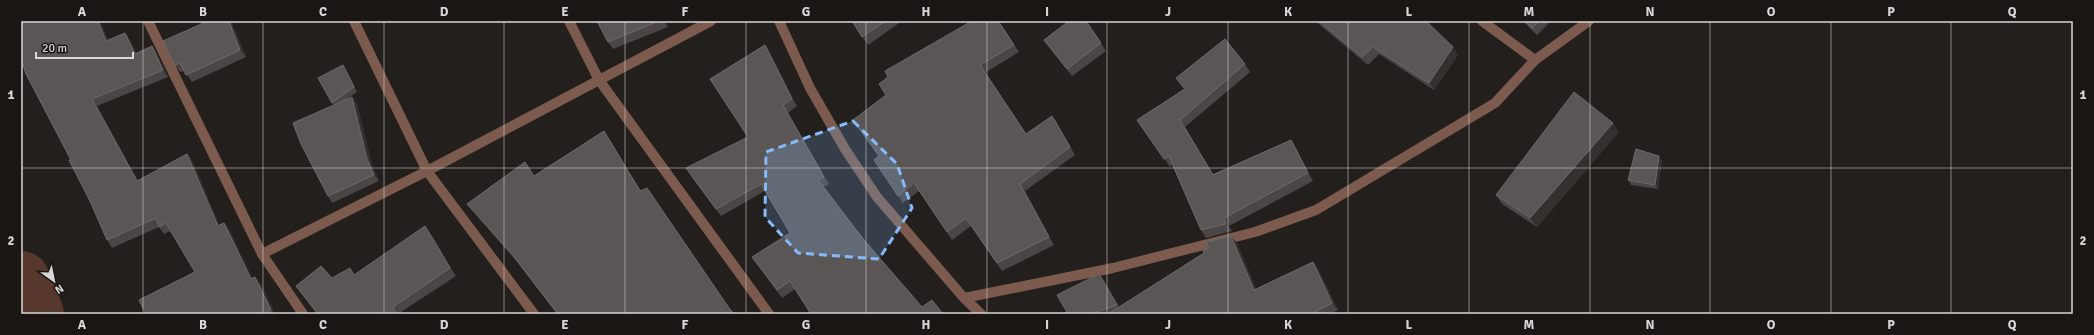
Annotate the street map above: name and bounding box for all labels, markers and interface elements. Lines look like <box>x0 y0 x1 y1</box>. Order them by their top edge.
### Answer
text: A <box>78 4 87 20</box>
text: B <box>199 4 207 20</box>
text: C <box>319 4 327 20</box>
text: D <box>440 4 449 20</box>
text: E <box>561 4 569 20</box>
text: F <box>682 4 689 20</box>
text: G <box>802 4 810 20</box>
text: H <box>922 4 930 20</box>
text: I <box>1045 4 1049 20</box>
text: J <box>1165 4 1171 20</box>
text: K <box>1284 4 1292 20</box>
text: L <box>1406 4 1413 20</box>
text: M <box>1524 4 1535 20</box>
text: N <box>1645 4 1655 20</box>
text: O <box>1767 4 1776 20</box>
text: P <box>1887 4 1895 20</box>
text: Q <box>2008 4 2017 20</box>
scale bar <box>36 34 133 60</box>
text: 20 m <box>42 41 67 56</box>
text: 1 <box>7 87 15 103</box>
text: 1 <box>2079 87 2087 103</box>
text: 2 <box>7 233 15 249</box>
text: 2 <box>2079 233 2087 249</box>
north arrow <box>34 261 74 301</box>
text: N <box>52 281 66 297</box>
text: A <box>78 317 87 333</box>
text: B <box>199 317 207 333</box>
text: C <box>319 317 327 333</box>
text: D <box>440 317 449 333</box>
text: E <box>561 317 569 333</box>
text: F <box>682 317 689 333</box>
text: G <box>802 317 810 333</box>
text: H <box>922 317 930 333</box>
text: I <box>1045 317 1049 333</box>
text: J <box>1165 317 1171 333</box>
text: K <box>1284 317 1292 333</box>
text: L <box>1406 317 1413 333</box>
text: M <box>1524 317 1535 333</box>
text: N <box>1645 317 1655 333</box>
text: O <box>1767 317 1776 333</box>
text: P <box>1887 317 1895 333</box>
text: Q <box>2008 317 2017 333</box>

